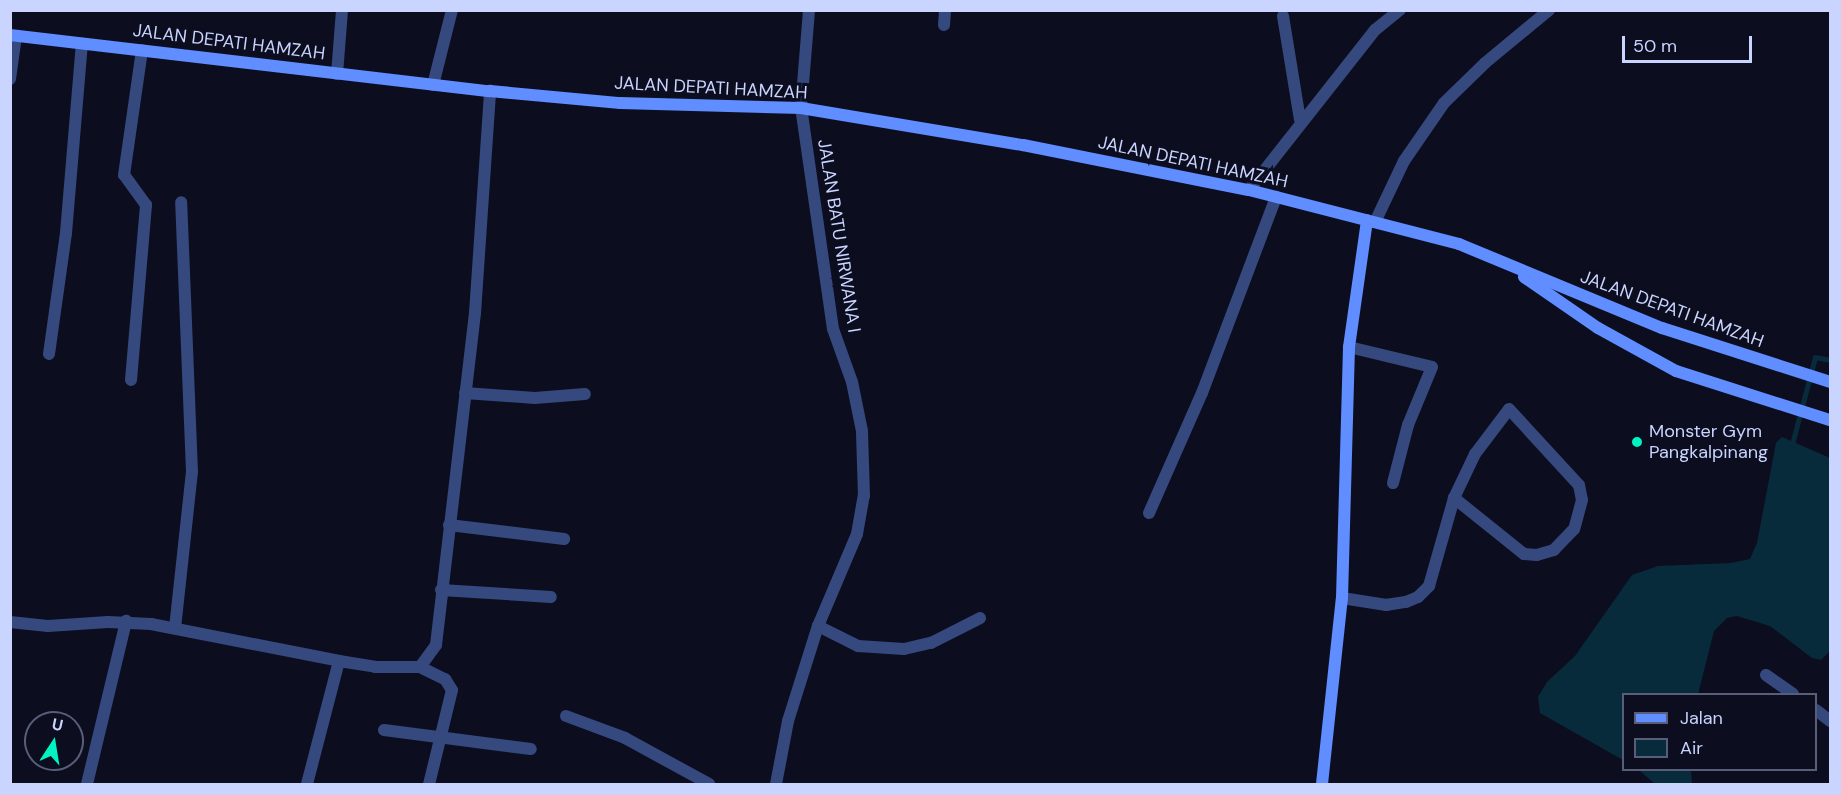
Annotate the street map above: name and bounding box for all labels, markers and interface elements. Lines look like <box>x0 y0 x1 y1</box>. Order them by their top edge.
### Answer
street label: JALAN DEPATI HAMZAH <box>132 19 326 65</box>
scale bar <box>1625 24 1756 62</box>
text: 50 m <box>1633 34 1677 58</box>
street label: JALAN DEPATI HAMZAH <box>614 72 808 104</box>
street label: JALAN DEPATI HAMZAH <box>1096 131 1290 193</box>
street label: JALAN BATU NIRWANA I <box>813 138 865 334</box>
street label: JALAN DEPATI HAMZAH <box>1577 266 1767 352</box>
place label: Monster Gym Pangkalpinang <box>1649 421 1768 464</box>
marker: Monster Gym Pangkalpinang <box>1630 435 1644 449</box>
legend <box>1622 693 1817 771</box>
text: Jalan <box>1680 706 1723 730</box>
north arrow <box>24 711 84 771</box>
text: U <box>50 713 65 736</box>
text: Air <box>1680 736 1703 760</box>

